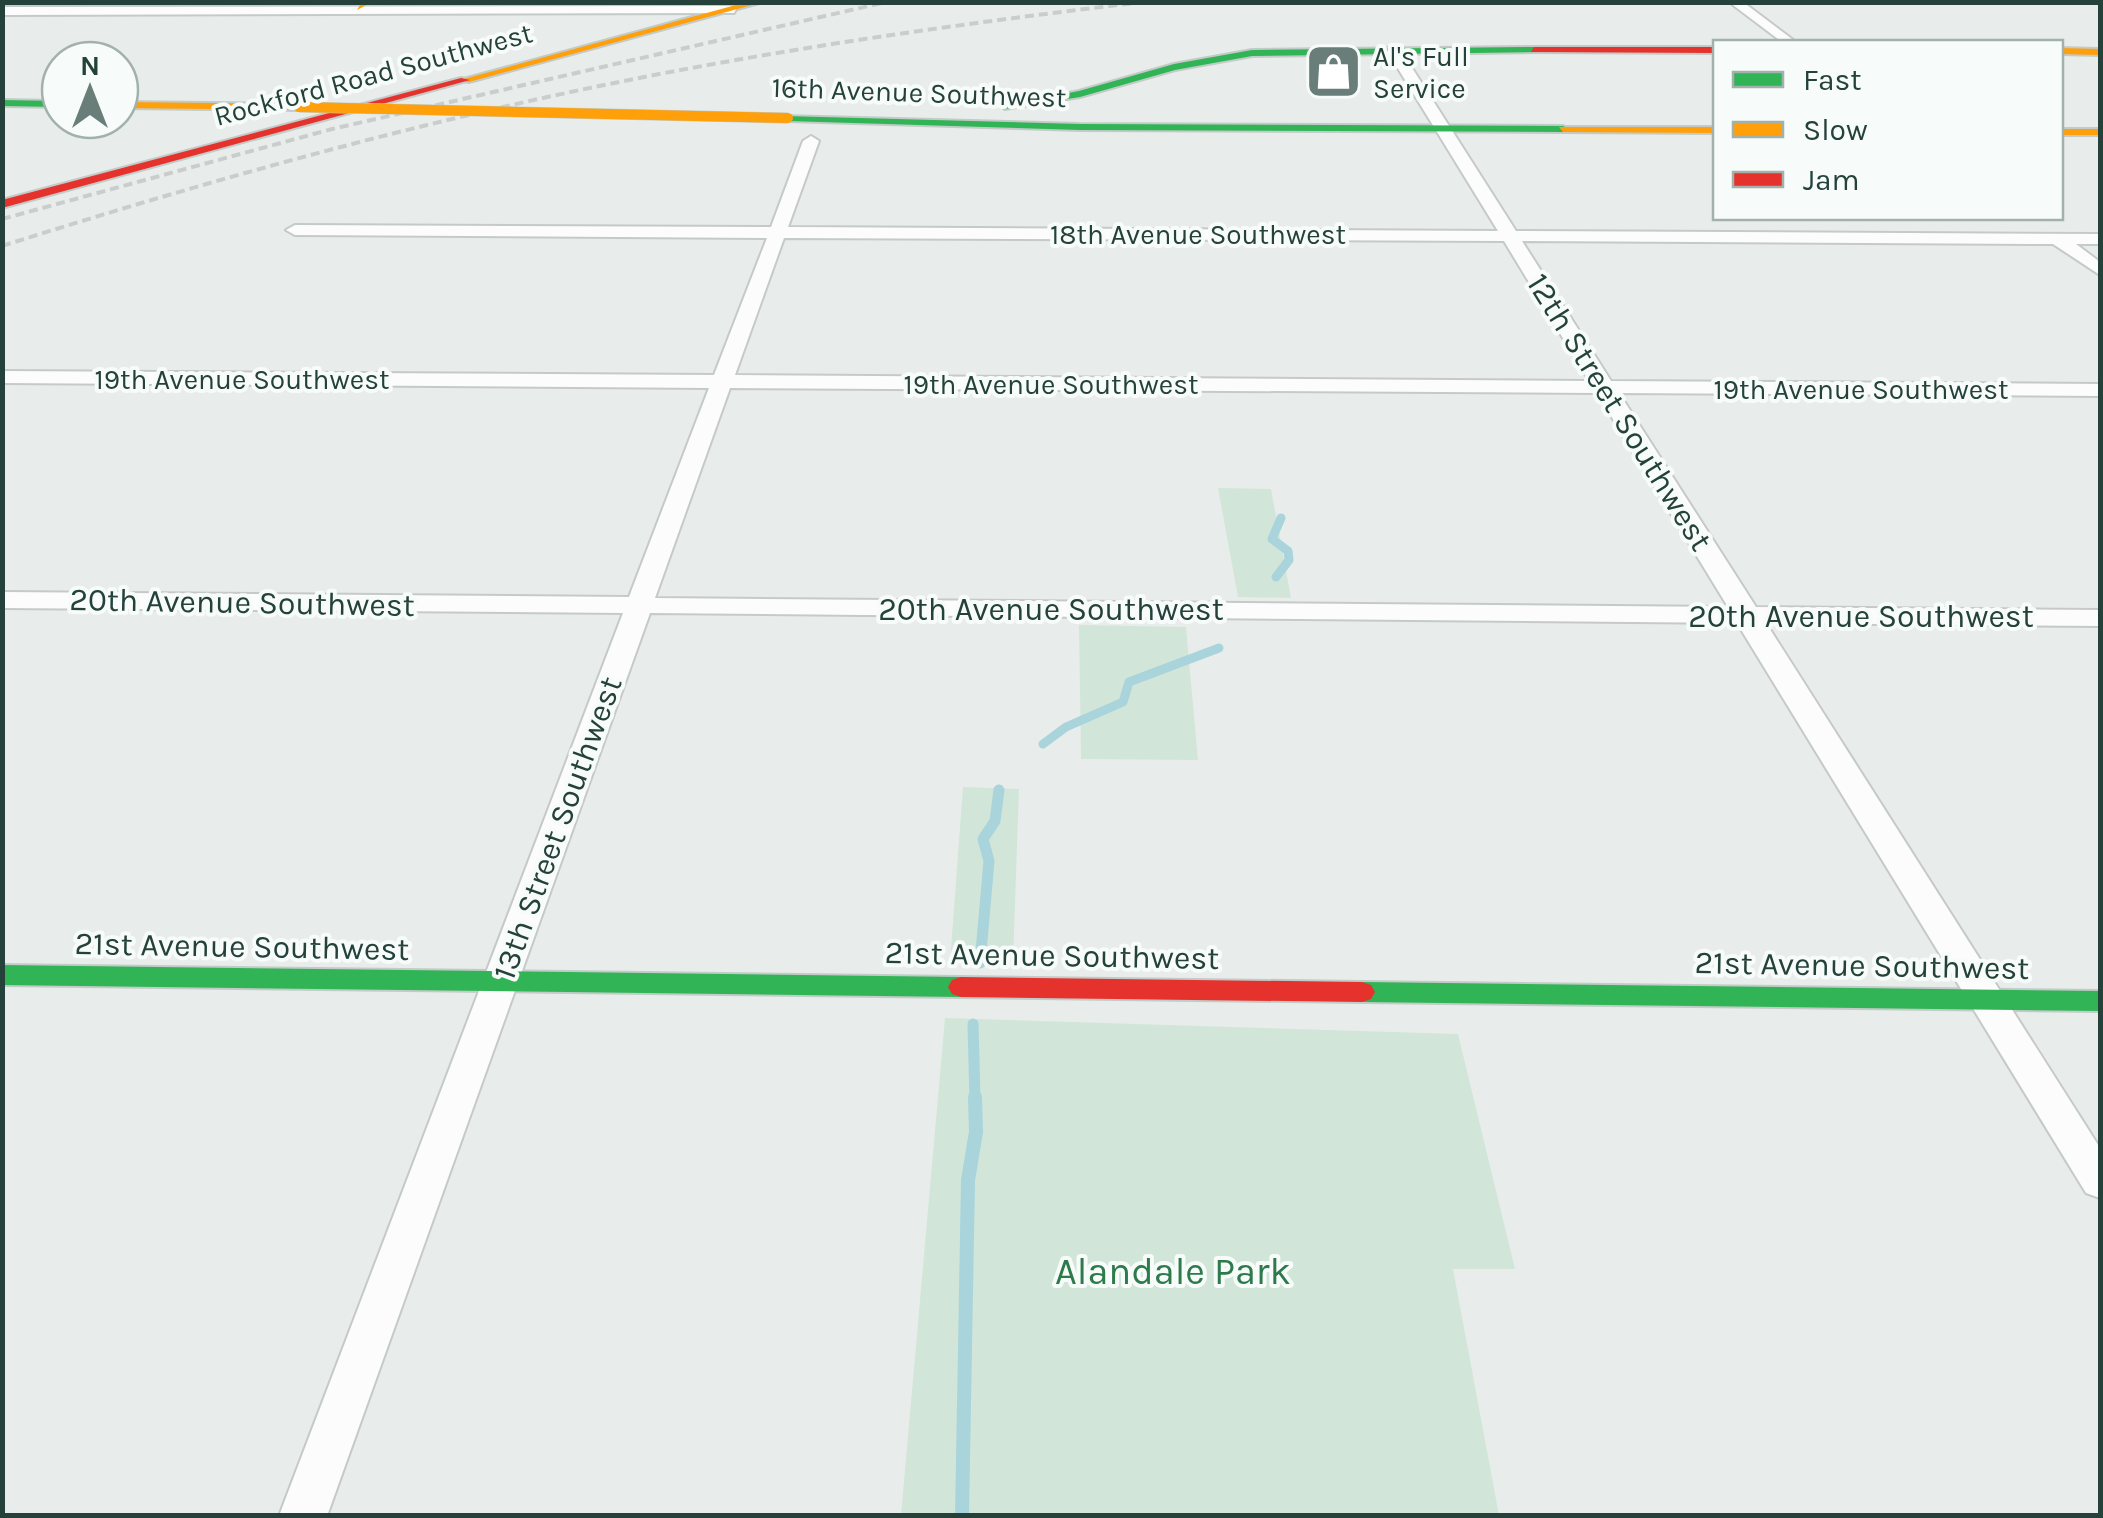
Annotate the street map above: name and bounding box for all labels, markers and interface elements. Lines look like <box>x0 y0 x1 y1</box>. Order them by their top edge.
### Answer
street label: Rockford Road Southwest <box>210 16 536 133</box>
north arrow <box>40 40 140 140</box>
place label: Al's Full Service <box>1373 40 1469 105</box>
legend <box>1713 40 2063 220</box>
shop icon: Al's Full Service <box>1304 42 1364 102</box>
text: N <box>80 49 100 82</box>
text: Fast <box>1803 62 1862 98</box>
street label: 16th Avenue Southwest <box>771 71 1067 114</box>
text: Slow <box>1803 112 1868 148</box>
text: Jam <box>1803 162 1860 198</box>
street label: 18th Avenue Southwest <box>1050 218 1346 251</box>
street label: 12th Street Southwest <box>1519 267 1720 558</box>
street label: 19th Avenue Southwest <box>95 363 389 396</box>
street label: 19th Avenue Southwest <box>904 368 1198 401</box>
street label: 19th Avenue Southwest <box>1714 373 2008 406</box>
street label: 20th Avenue Southwest <box>69 581 415 624</box>
street label: 20th Avenue Southwest <box>878 591 1224 628</box>
street label: 20th Avenue Southwest <box>1688 598 2034 635</box>
street label: 13th Street Southwest <box>485 672 630 985</box>
street label: 21st Avenue Southwest <box>74 925 410 968</box>
street label: 21st Avenue Southwest <box>884 934 1220 977</box>
street label: 21st Avenue Southwest <box>1694 944 2030 987</box>
park label: Alandale Park <box>1055 1249 1291 1294</box>

